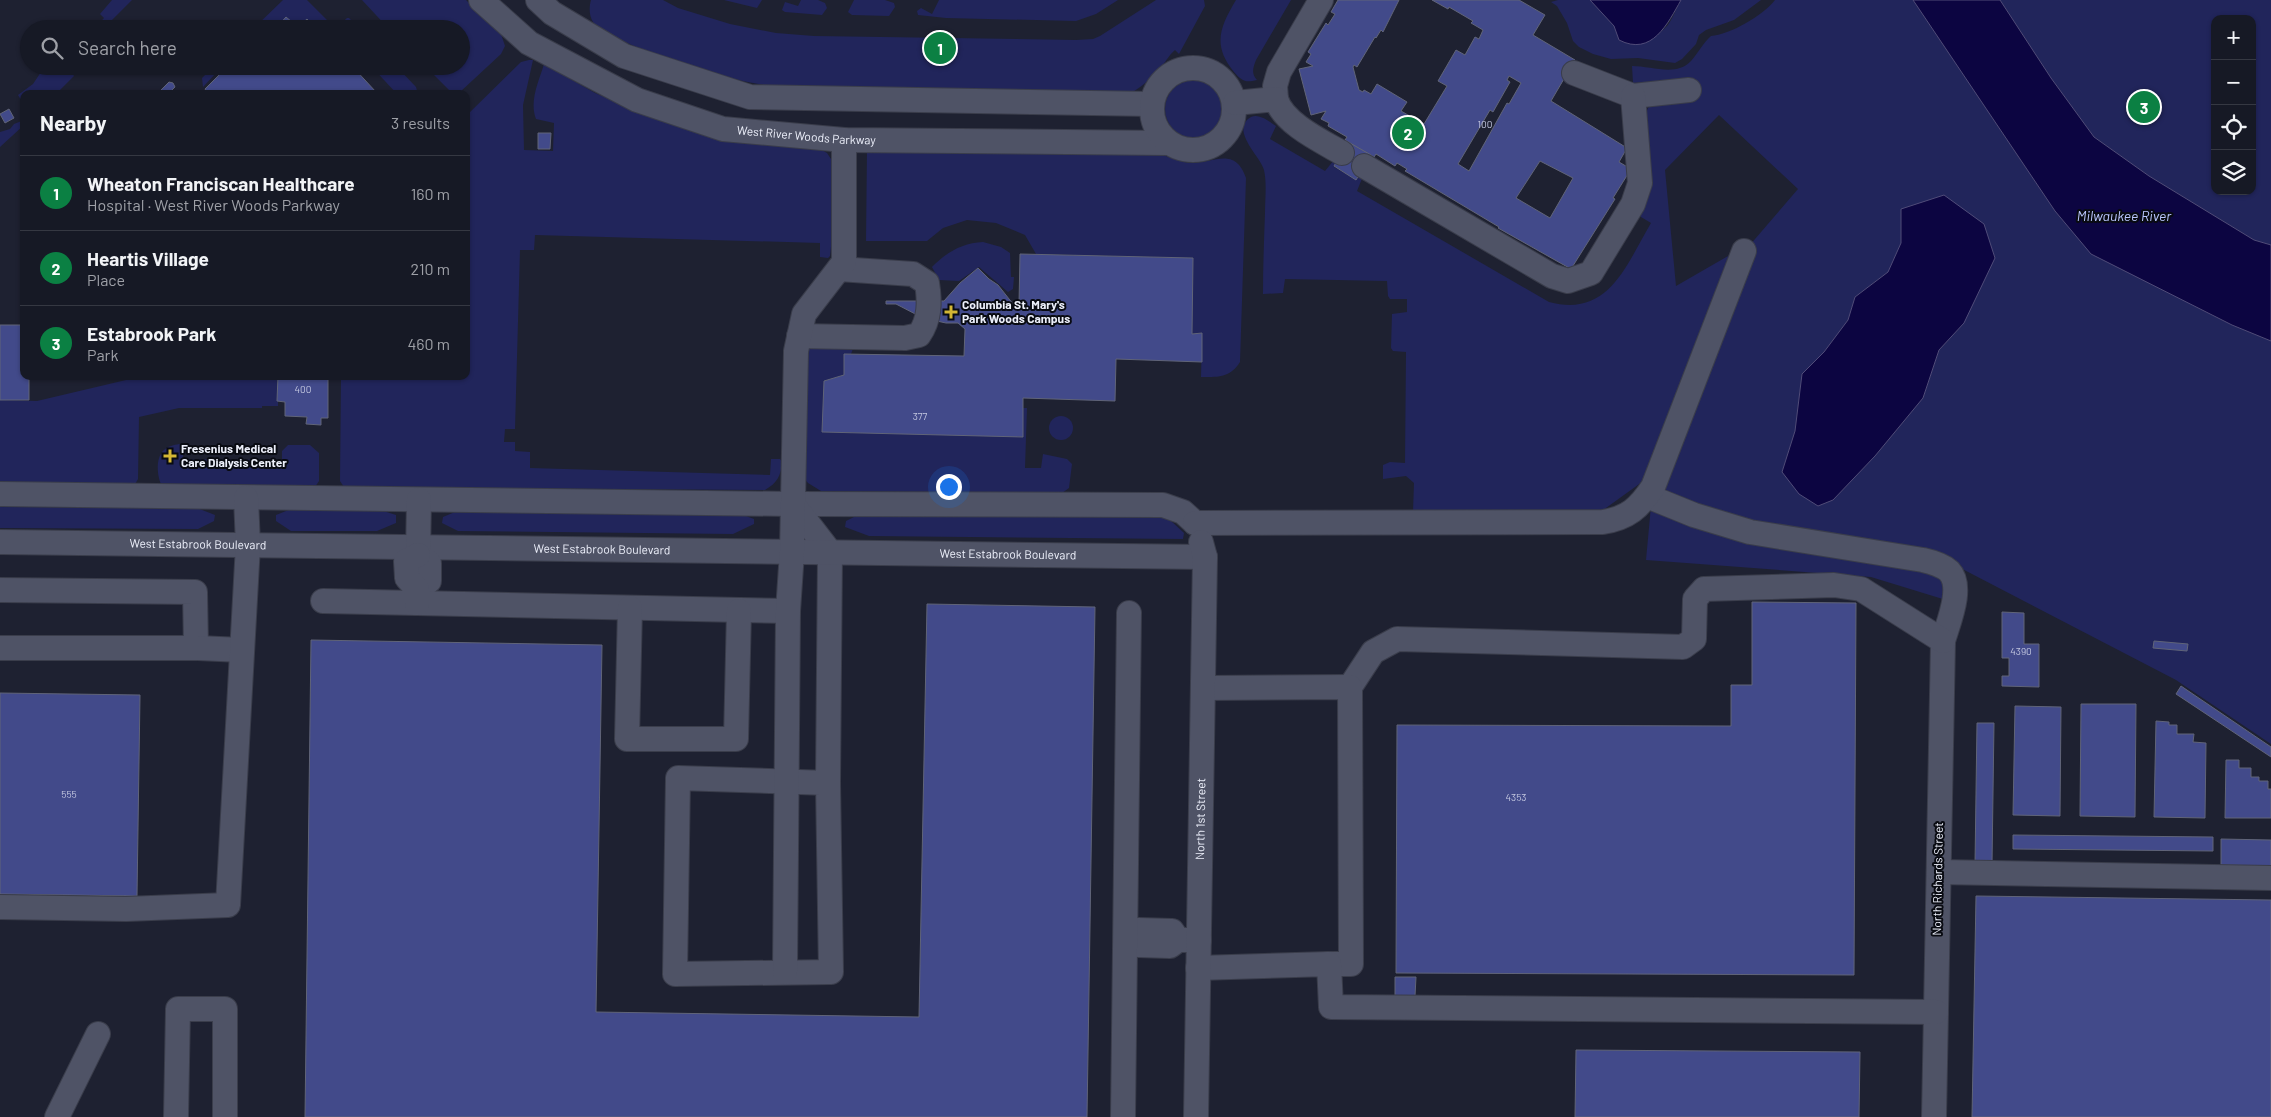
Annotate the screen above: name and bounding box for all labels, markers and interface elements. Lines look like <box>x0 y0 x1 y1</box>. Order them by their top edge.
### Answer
map controls <box>2211 15 2256 195</box>
button: + <box>2211 15 2256 60</box>
search box <box>20 20 470 75</box>
pin: 1 <box>924 29 956 67</box>
icon: search <box>38 34 66 62</box>
text: Search here <box>78 36 177 59</box>
button: − <box>2211 60 2256 105</box>
pin: 3 <box>2128 88 2160 126</box>
button: locate <box>2211 105 2256 150</box>
text: Nearby <box>40 110 106 135</box>
text: 3 results <box>391 113 450 132</box>
pin: 2 <box>1392 114 1424 152</box>
house number: 100 <box>1478 118 1492 130</box>
street label: West River Woods Parkway <box>736 122 876 146</box>
button: layers <box>2211 150 2256 195</box>
text: Wheaton Franciscan Healthcare <box>87 172 355 195</box>
text: 1 <box>53 184 59 203</box>
text: 160 m <box>411 184 450 203</box>
text: Hospital · West River Woods Parkway <box>87 195 340 214</box>
water label: Milwaukee River <box>2077 207 2172 224</box>
text: Heartis Village <box>87 247 209 270</box>
text: 2 <box>52 259 60 278</box>
text: 210 m <box>411 259 450 278</box>
text: Place <box>87 270 125 289</box>
place label: Columbia St. Mary's Park Woods Campus <box>962 297 1070 325</box>
marker: Columbia St. Mary's Park Woods Campus <box>944 305 958 319</box>
text: Estabrook Park <box>87 322 216 345</box>
text: 3 <box>52 334 60 353</box>
text: 460 m <box>407 334 450 353</box>
text: Park <box>87 345 118 364</box>
house number: 400 <box>295 383 311 395</box>
house number: 377 <box>913 410 928 422</box>
place label: Fresenius Medical Care Dialysis Center <box>181 441 287 469</box>
marker: Fresenius Medical Care Dialysis Center <box>163 449 177 463</box>
your location <box>936 474 962 500</box>
street label: West Estabrook Boulevard <box>129 536 267 551</box>
street label: West Estabrook Boulevard <box>533 541 670 556</box>
street label: West Estabrook Boulevard <box>939 546 1076 561</box>
house number: 4390 <box>2010 645 2032 657</box>
street label: North 1st Street <box>1192 778 1207 860</box>
house number: 555 <box>61 788 77 800</box>
house number: 4353 <box>1506 791 1526 803</box>
street label: North Richards Street <box>1929 822 1945 936</box>

